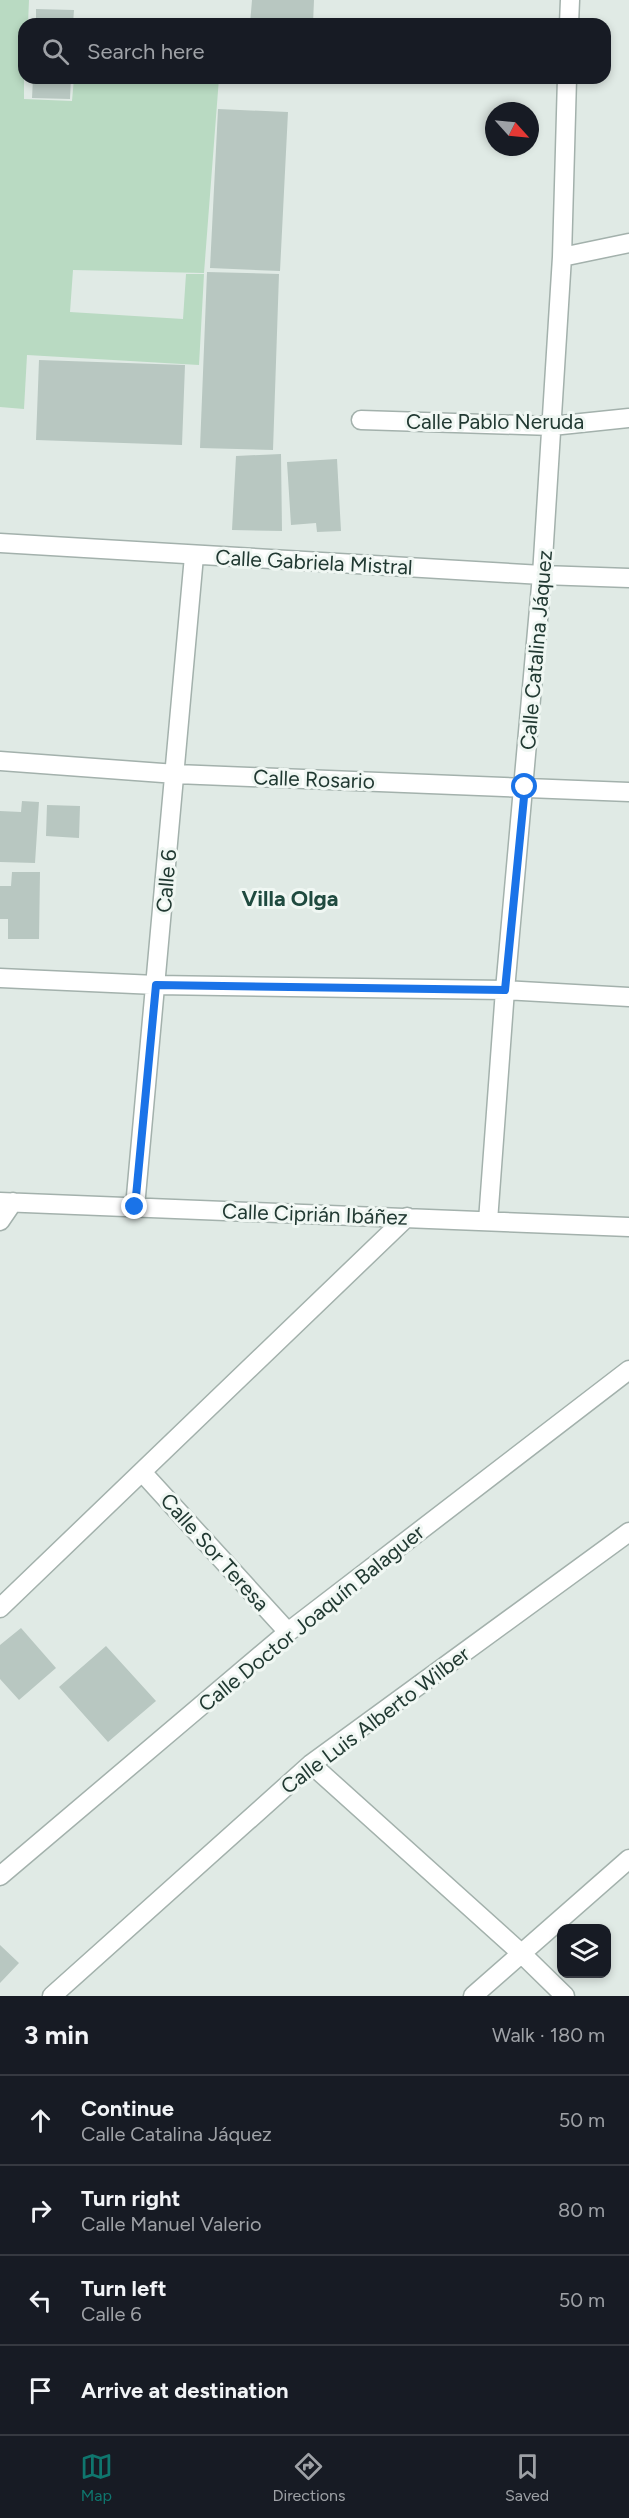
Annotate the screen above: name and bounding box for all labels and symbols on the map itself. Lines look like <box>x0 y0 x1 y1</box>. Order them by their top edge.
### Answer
north arrow <box>485 102 539 156</box>
street label: Calle Pablo Neruda <box>406 409 584 434</box>
street label: Calle Gabriela Mistral <box>215 544 413 580</box>
street label: Calle Catalina Jáquez <box>515 549 557 751</box>
street label: Calle Rosario <box>253 764 375 794</box>
route start <box>511 773 537 799</box>
street label: Calle 6 <box>151 848 181 914</box>
district label: Villa Olga <box>241 885 339 912</box>
route end <box>121 1193 147 1219</box>
street label: Calle Ciprián Ibáñez <box>222 1198 408 1230</box>
street label: Calle Sor Teresa <box>156 1488 274 1616</box>
street label: Calle Doctor Joaquín Balaguer <box>193 1519 429 1717</box>
street label: Calle Luis Alberto Wilber <box>276 1641 474 1799</box>

